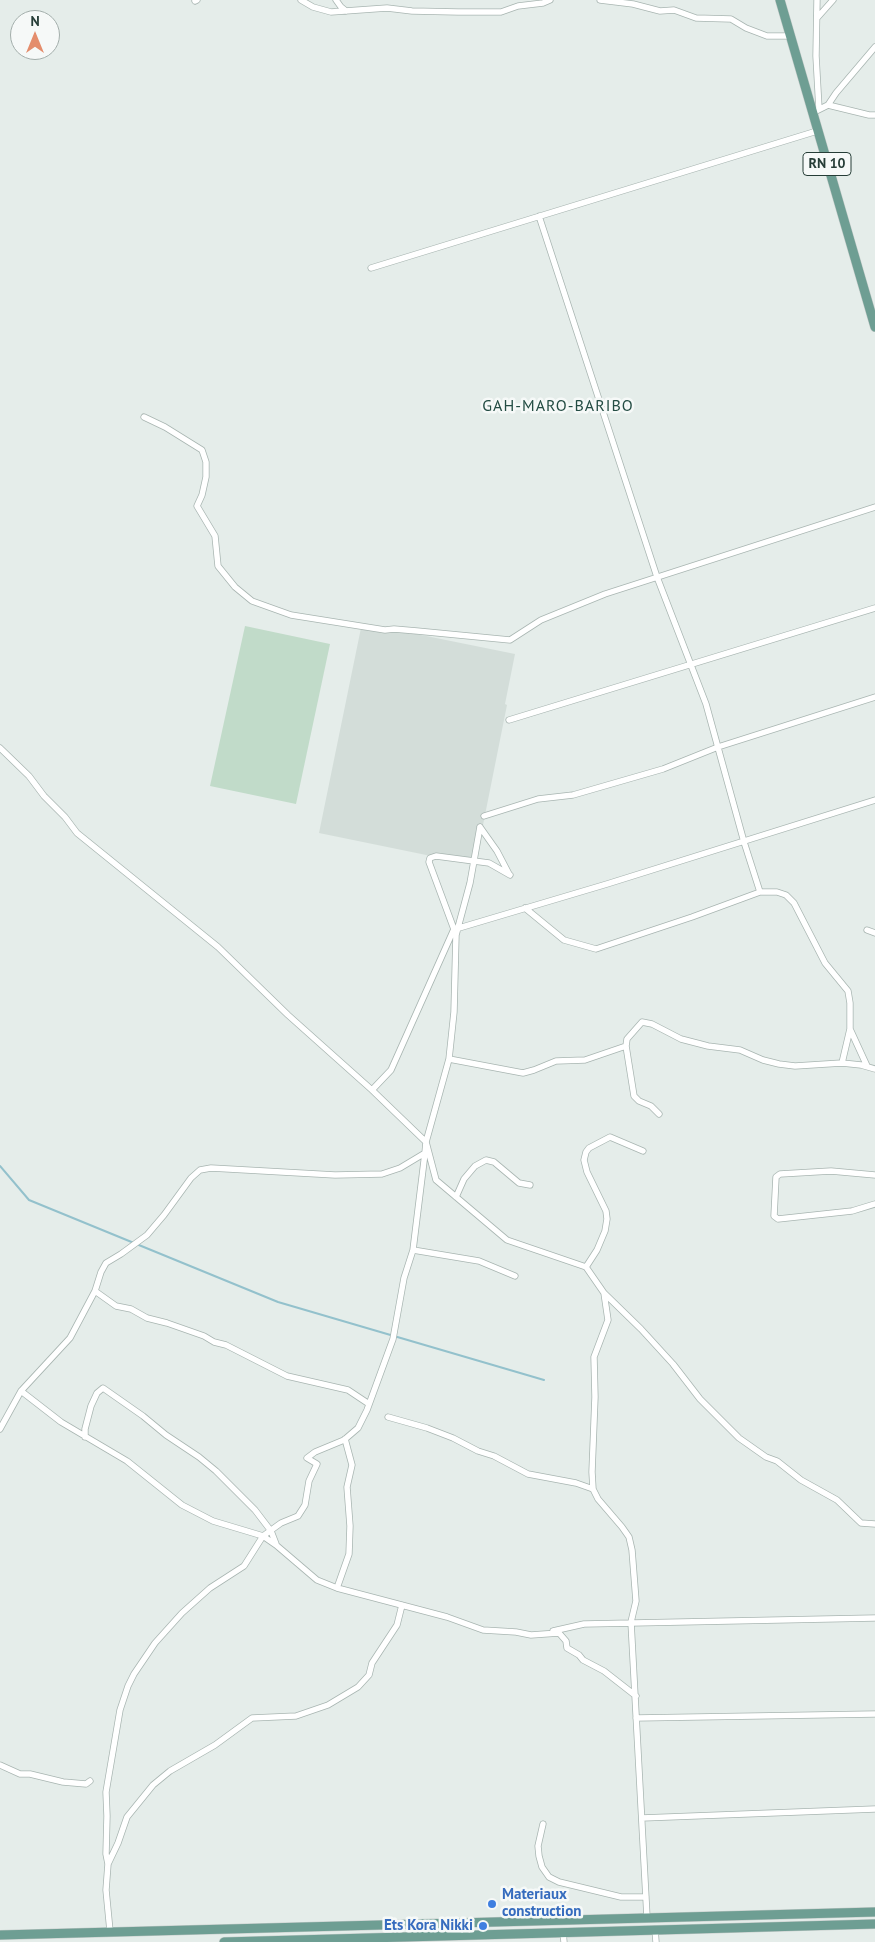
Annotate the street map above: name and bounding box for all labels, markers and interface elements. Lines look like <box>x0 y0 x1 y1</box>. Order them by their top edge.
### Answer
north arrow <box>10 10 60 60</box>
text: N <box>30 12 40 30</box>
road number: RN 10 <box>803 152 851 175</box>
district label: GAH-MARO-BARIBO <box>480 396 636 416</box>
place label: Materiaux construction <box>502 1886 581 1921</box>
marker: Materiaux construction <box>486 1898 498 1910</box>
place label: Ets Kora Nikki <box>384 1917 473 1935</box>
marker: Ets Kora Nikki <box>477 1920 489 1932</box>

